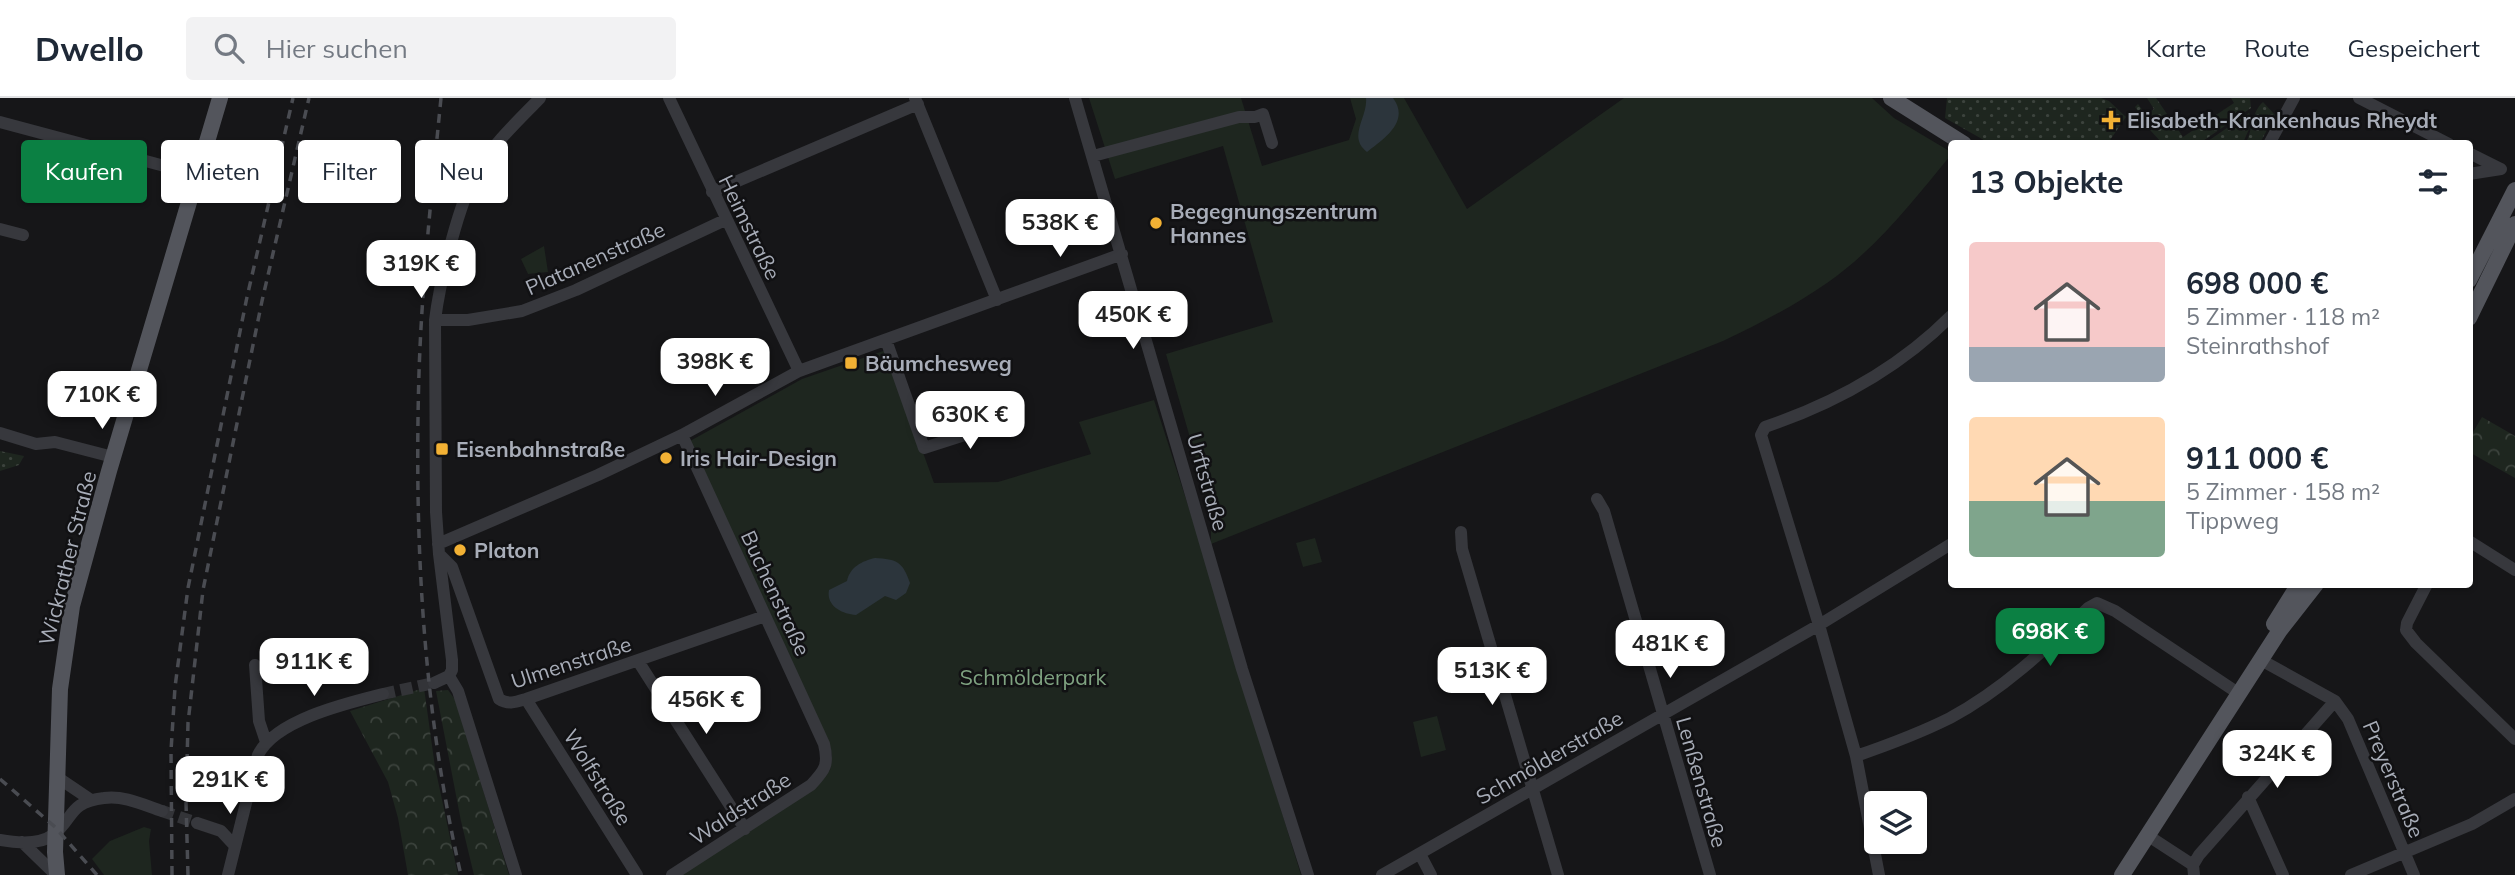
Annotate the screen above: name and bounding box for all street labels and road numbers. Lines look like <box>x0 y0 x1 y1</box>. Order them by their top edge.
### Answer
street label: Heimstraße <box>713 170 787 284</box>
street label: Platanenstraße <box>521 216 669 300</box>
street label: Urftstraße <box>1182 430 1234 534</box>
street label: Wickrather Straße <box>33 468 101 648</box>
street label: Buchenstraße <box>736 526 816 660</box>
street label: Ulmenstraße <box>508 630 634 694</box>
street label: Schmölderstraße <box>1471 704 1627 810</box>
street label: Lenßenstraße <box>1671 714 1733 850</box>
street label: Preyerstraße <box>2358 717 2430 841</box>
street label: Wolfstraße <box>558 724 638 830</box>
street label: Waldstraße <box>685 766 795 850</box>

